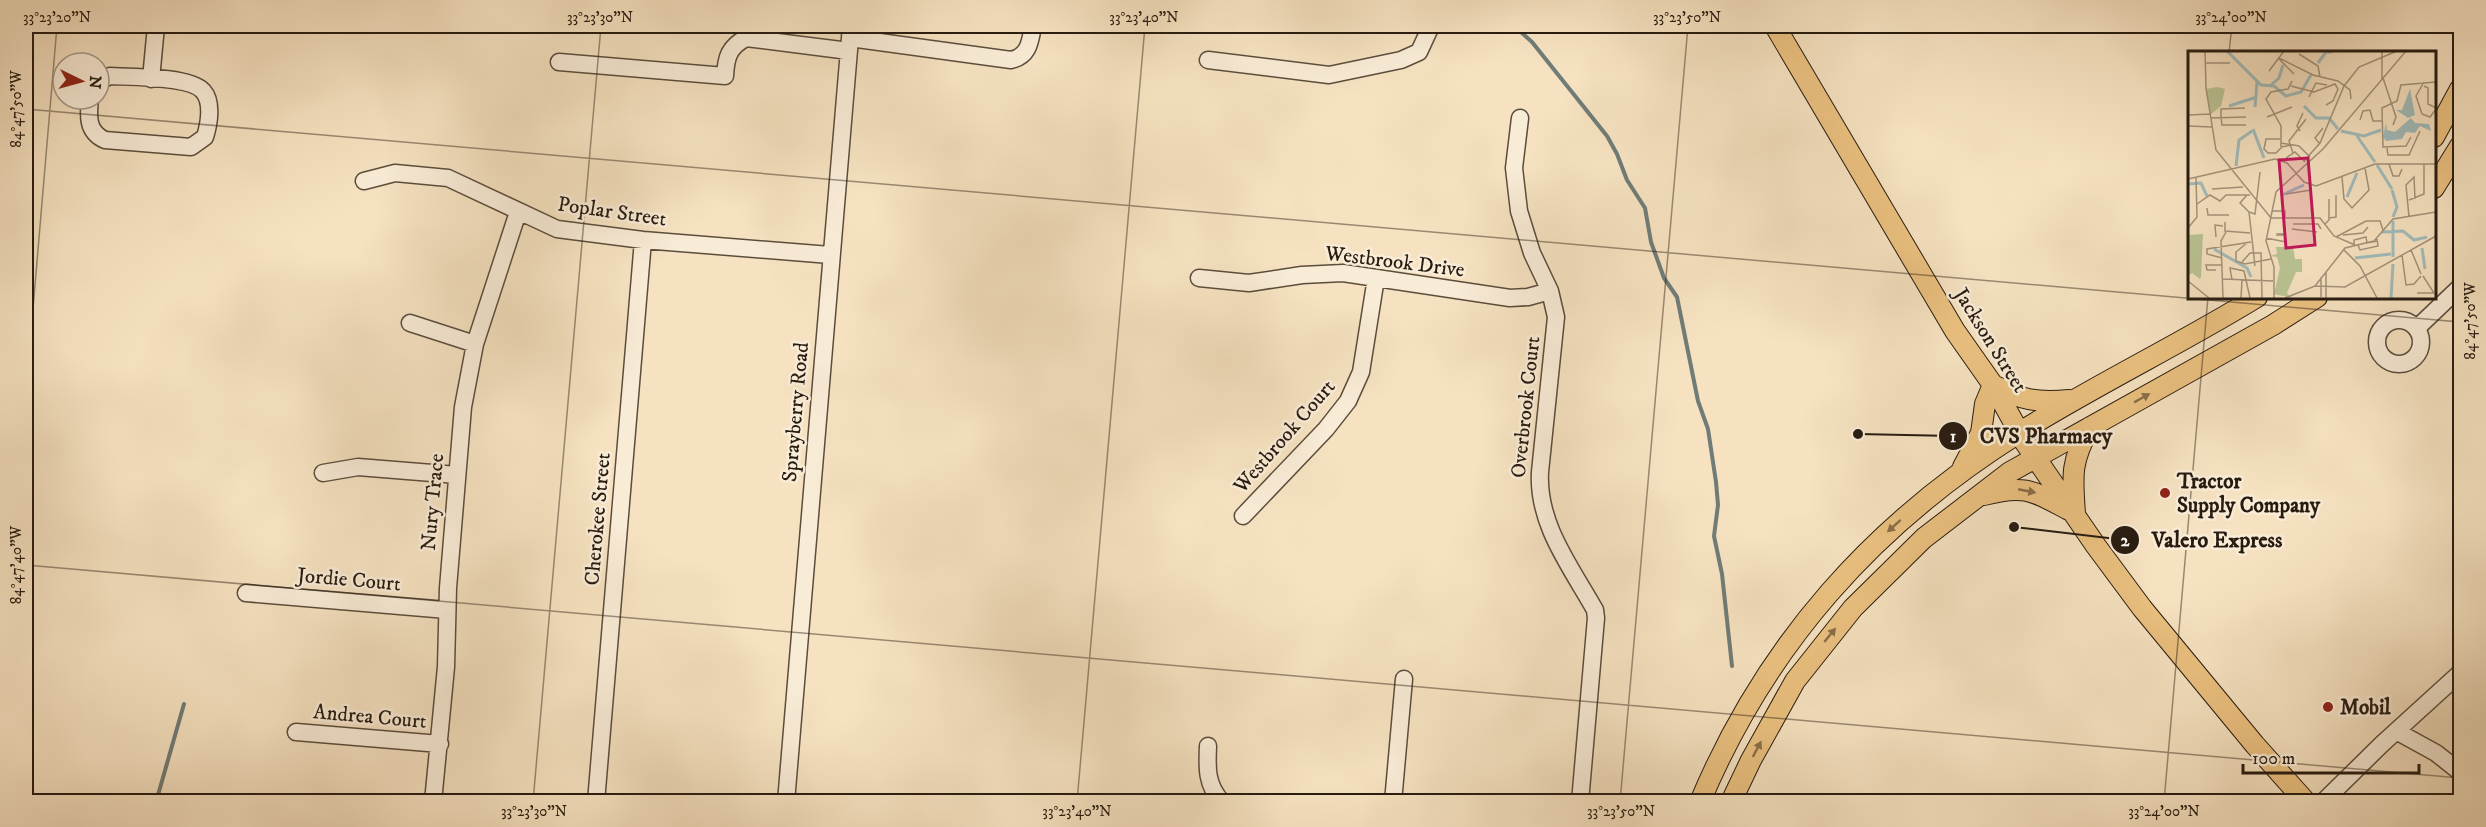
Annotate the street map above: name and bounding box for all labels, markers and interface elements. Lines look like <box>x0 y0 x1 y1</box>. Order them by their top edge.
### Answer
text: 33°23'20"N <box>23 8 91 27</box>
text: 33°23'30"N <box>567 8 633 27</box>
text: 33°23'40"N <box>1109 8 1179 27</box>
text: 33°23'50"N <box>1653 8 1721 27</box>
text: 33°24'00"N <box>2195 8 2267 27</box>
north arrow <box>51 51 111 111</box>
inset map <box>2188 51 2435 298</box>
text: 84°47'50"W <box>7 70 26 148</box>
text: N <box>84 75 105 90</box>
street label: Poplar Street <box>556 191 668 233</box>
street label: Westbrook Drive <box>1323 240 1466 283</box>
street label: Jackson Street <box>1947 282 2033 398</box>
text: 84°47'50"W <box>2461 282 2480 360</box>
street label: Overbrook Court <box>1506 335 1546 479</box>
street label: Sprayberry Road <box>777 341 815 483</box>
street label: Westbrook Court <box>1228 374 1341 500</box>
one-way arrow <box>2134 393 2151 403</box>
callout: CVS Pharmacy <box>1938 416 2124 456</box>
text: CVS Pharmacy <box>1980 423 2113 450</box>
text: 1 <box>1950 426 1957 448</box>
street label: Cherokee Street <box>579 451 617 587</box>
street label: Nury Trace <box>416 452 450 552</box>
place label: Tractor Supply Company <box>2176 469 2321 519</box>
marker: Tractor Supply Company <box>2158 486 2172 500</box>
one-way arrow <box>2018 487 2037 496</box>
one-way arrow <box>1887 519 1902 532</box>
callout: Valero Express <box>2110 520 2294 560</box>
text: 84°47'40"W <box>7 525 26 604</box>
text: Valero Express <box>2151 527 2283 554</box>
text: 2 <box>2121 530 2131 552</box>
street label: Jordie Court <box>294 562 402 597</box>
one-way arrow <box>1824 627 1836 642</box>
place label: Mobil <box>2340 695 2391 721</box>
street label: Andrea Court <box>312 699 428 735</box>
marker: Mobil <box>2321 700 2335 714</box>
scale bar <box>2243 737 2418 775</box>
one-way arrow <box>1751 740 1761 758</box>
text: 100 m <box>2252 748 2295 770</box>
text: 33°23'30"N <box>501 802 567 821</box>
text: 33°23'40"N <box>1042 802 1112 821</box>
text: 33°23'50"N <box>1587 802 1655 821</box>
text: 33°24'00"N <box>2128 802 2200 821</box>

